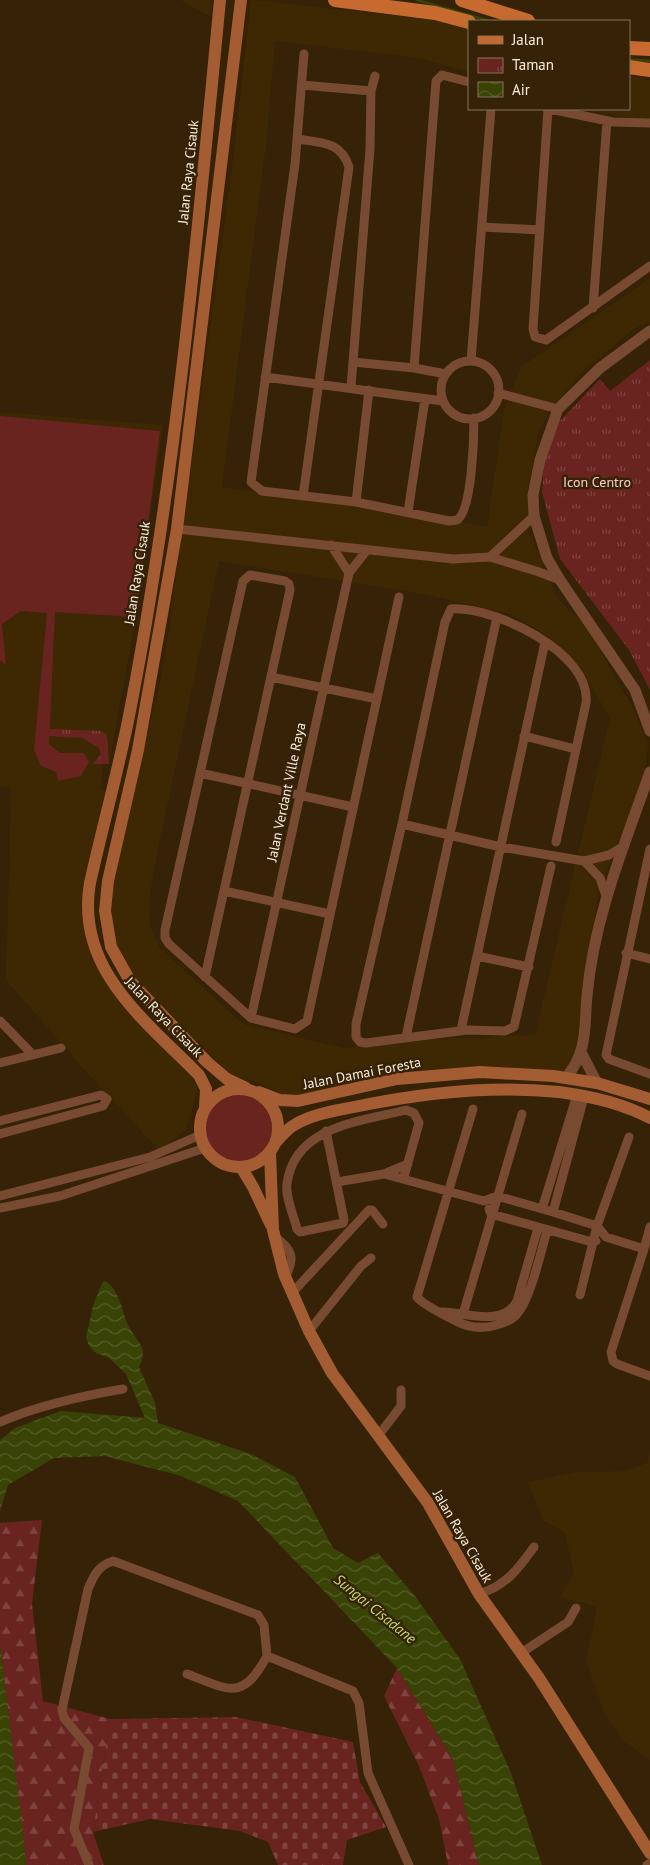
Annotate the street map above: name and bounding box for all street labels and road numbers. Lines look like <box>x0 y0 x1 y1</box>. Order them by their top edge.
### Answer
street label: Jalan Raya Cisauk <box>173 119 202 226</box>
street label: Jalan Raya Cisauk <box>120 520 154 627</box>
street label: Jalan Verdant Ville Raya <box>262 721 310 864</box>
street label: Jalan Raya Cisauk <box>120 972 207 1061</box>
street label: Jalan Damai Foresta <box>301 1053 422 1093</box>
street label: Jalan Raya Cisauk <box>429 1485 497 1586</box>

